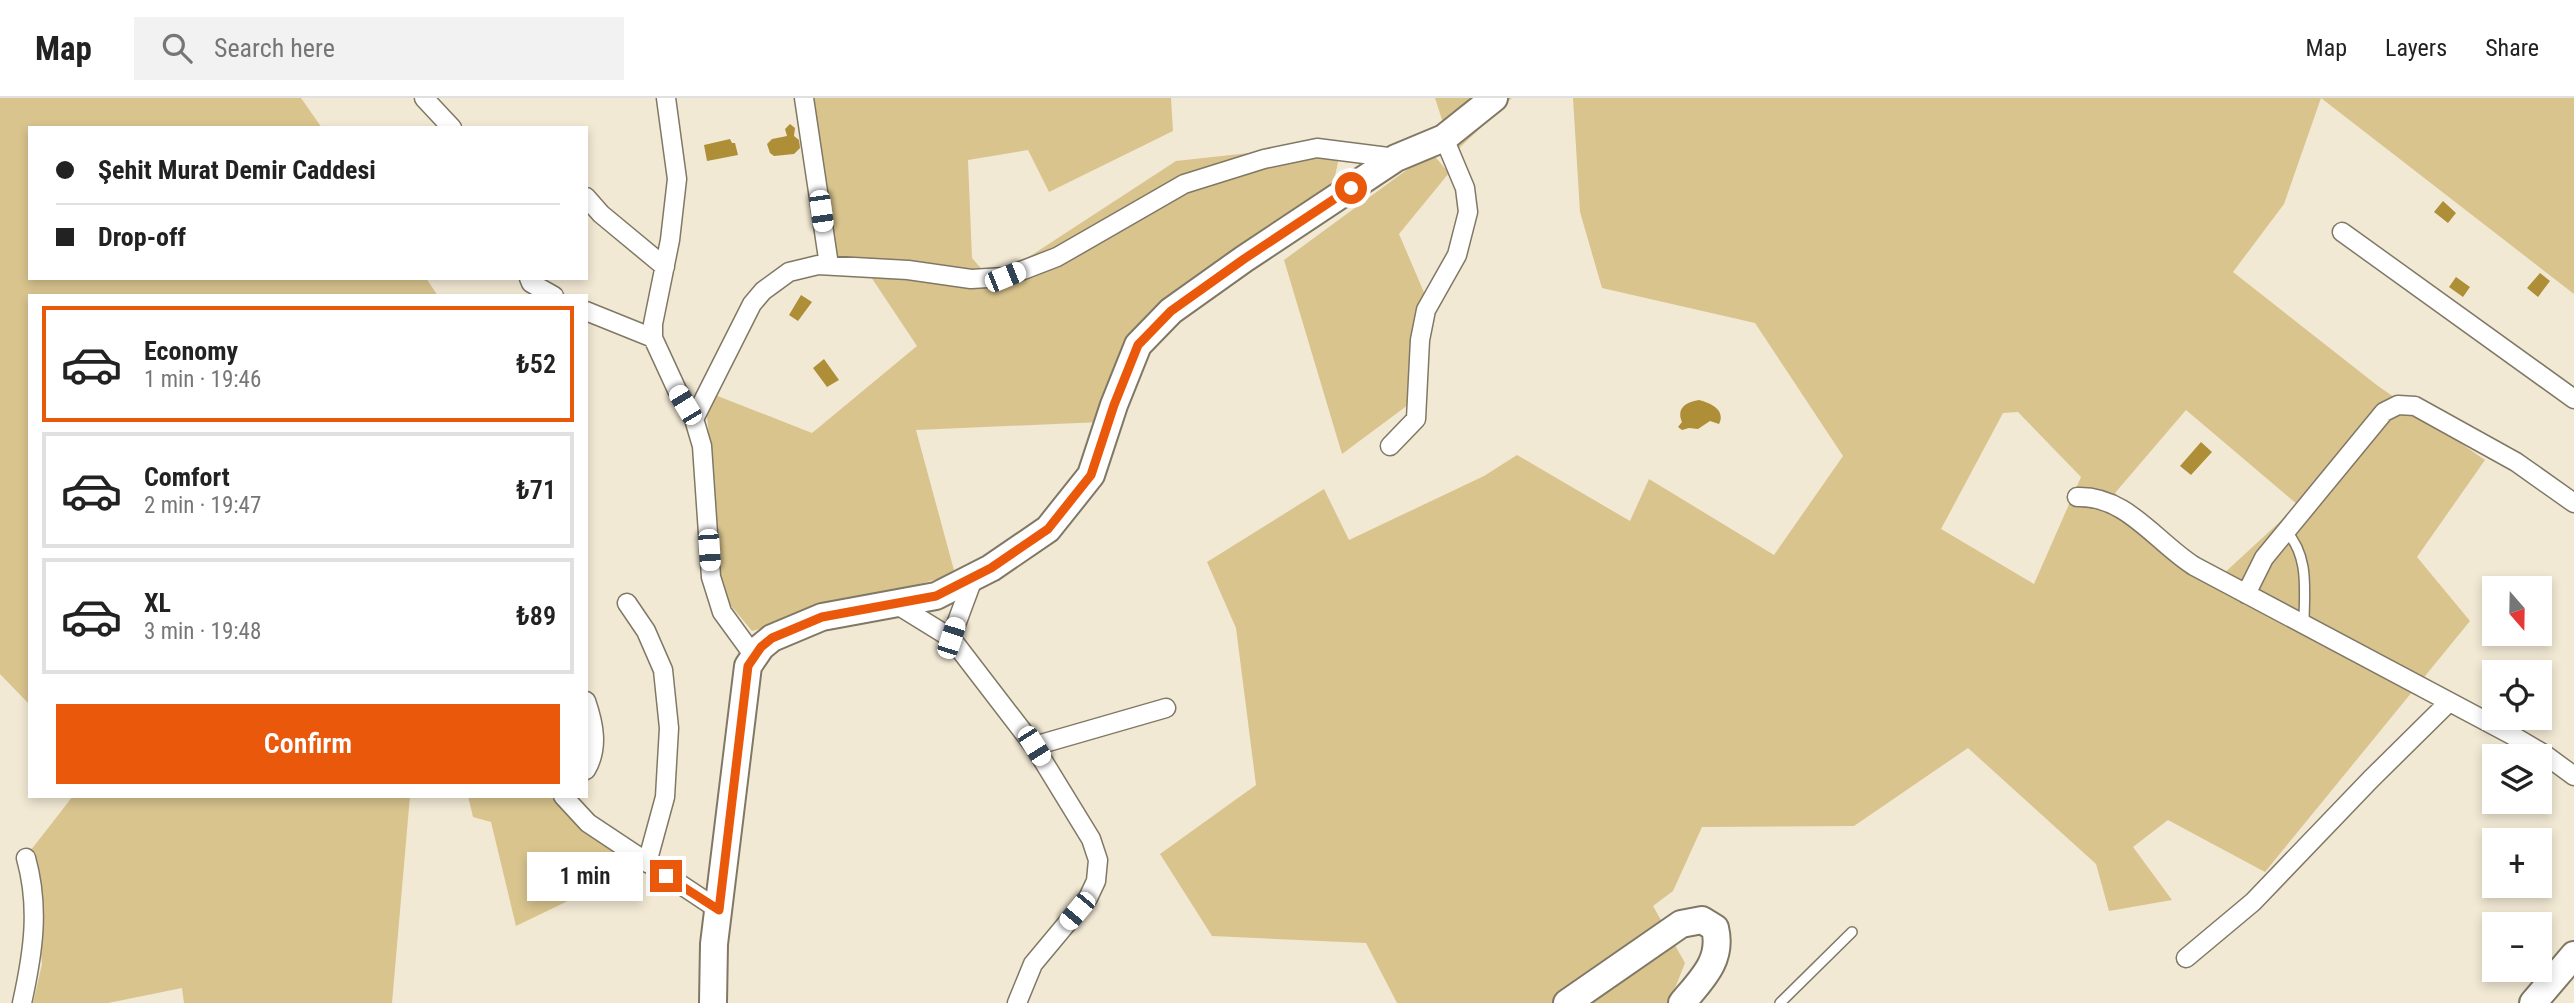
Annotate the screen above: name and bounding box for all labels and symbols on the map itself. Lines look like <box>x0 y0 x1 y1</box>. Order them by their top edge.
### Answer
route start <box>1335 172 1367 204</box>
car <box>808 189 835 233</box>
car <box>982 259 1029 295</box>
car <box>666 382 705 428</box>
car <box>698 528 721 572</box>
north arrow <box>2482 576 2552 646</box>
car <box>935 615 968 661</box>
car <box>1014 723 1055 769</box>
callout: 1 min <box>526 852 642 900</box>
route end <box>650 860 682 892</box>
car <box>1056 888 1099 934</box>

